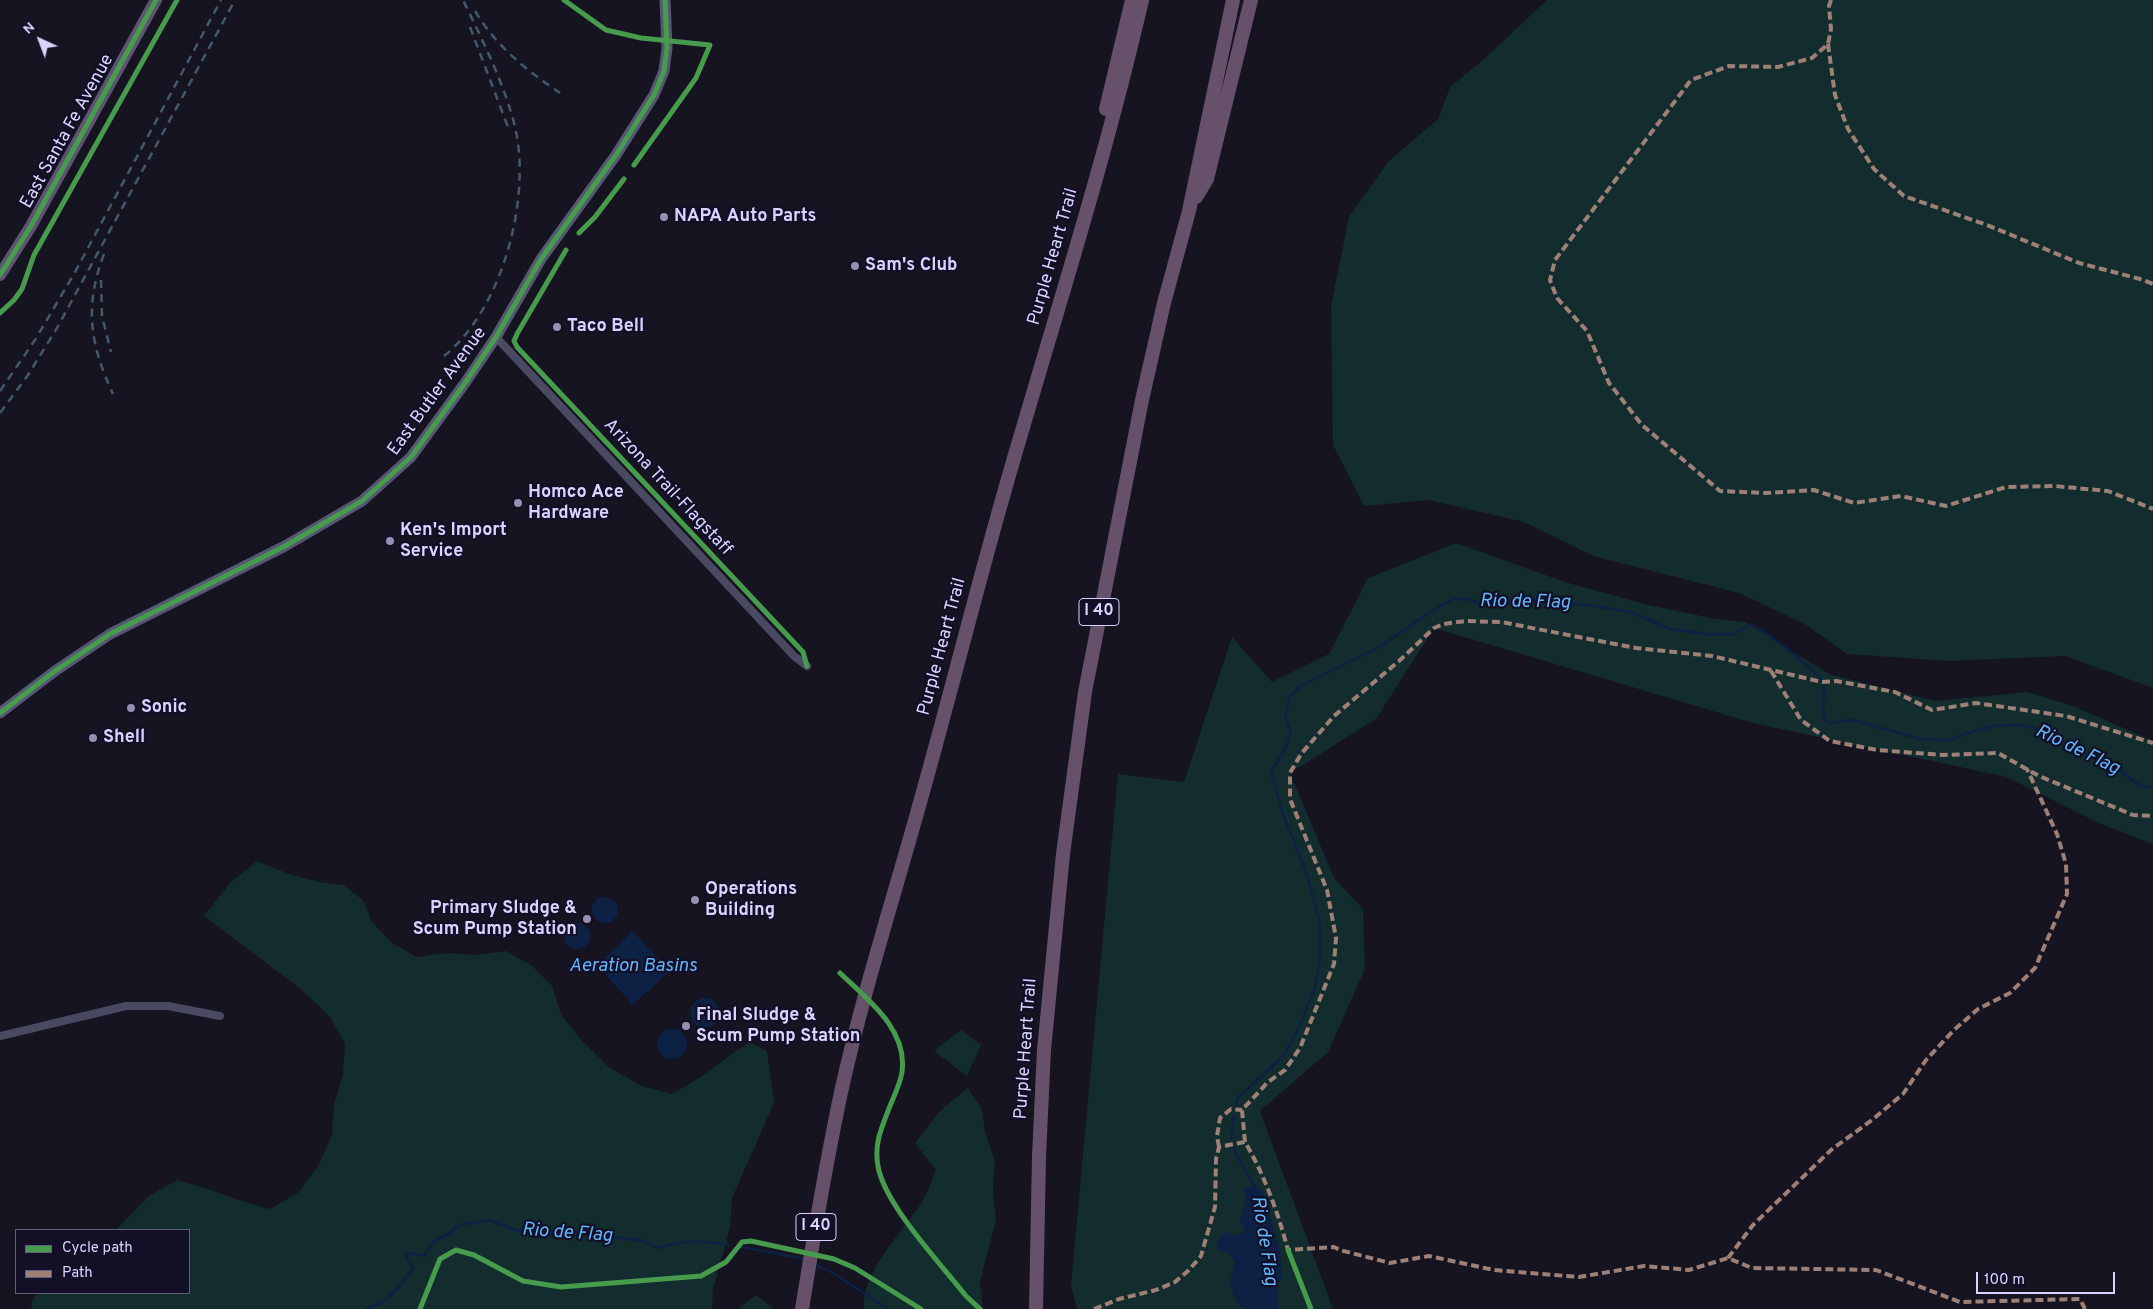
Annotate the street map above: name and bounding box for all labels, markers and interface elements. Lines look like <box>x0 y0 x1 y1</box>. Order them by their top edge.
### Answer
north arrow <box>15 15 65 65</box>
text: N <box>20 19 39 38</box>
street label: East Santa Fe Avenue <box>17 51 119 213</box>
street label: Purple Heart Trail <box>1024 186 1084 328</box>
place label: NAPA Auto Parts <box>674 206 816 228</box>
marker: NAPA Auto Parts <box>658 211 670 223</box>
place label: Sam's Club <box>865 255 957 277</box>
marker: Sam's Club <box>849 260 861 272</box>
place label: Taco Bell <box>567 316 644 338</box>
marker: Taco Bell <box>551 321 563 333</box>
street label: East Butler Avenue <box>384 323 492 461</box>
street label: Arizona Trail-Flagstaff <box>598 415 736 561</box>
place label: Homco Ace Hardware <box>528 482 624 524</box>
marker: Homco Ace Hardware <box>512 497 524 509</box>
place label: Ken's Import Service <box>400 520 507 562</box>
marker: Ken's Import Service <box>384 535 396 547</box>
street label: Purple Heart Trail <box>914 576 972 718</box>
water label: Rio de Flag <box>1479 591 1571 615</box>
road number: I 40 <box>1079 598 1119 626</box>
place label: Sonic <box>141 697 187 719</box>
marker: Sonic <box>125 702 137 714</box>
water label: Rio de Flag <box>2031 721 2123 781</box>
place label: Shell <box>103 727 145 749</box>
marker: Shell <box>87 732 99 744</box>
place label: Operations Building <box>705 879 797 922</box>
marker: Operations Building <box>689 894 701 906</box>
place label: Primary Sludge & Scum Pump Station <box>413 898 577 941</box>
marker: Primary Sludge & Scum Pump Station <box>581 913 593 925</box>
water label: Aeration Basins <box>569 956 697 978</box>
street label: Purple Heart Trail <box>1011 978 1043 1120</box>
place label: Final Sludge & Scum Pump Station <box>696 1005 860 1048</box>
marker: Final Sludge & Scum Pump Station <box>680 1020 692 1032</box>
water label: Rio de Flag <box>1245 1194 1281 1288</box>
road number: I 40 <box>796 1214 836 1240</box>
water label: Rio de Flag <box>521 1219 613 1249</box>
legend <box>15 1229 190 1294</box>
text: Cycle path <box>62 1239 133 1258</box>
scale bar <box>1978 1262 2117 1294</box>
text: Path <box>62 1264 93 1283</box>
text: 100 m <box>1984 1271 2025 1290</box>

